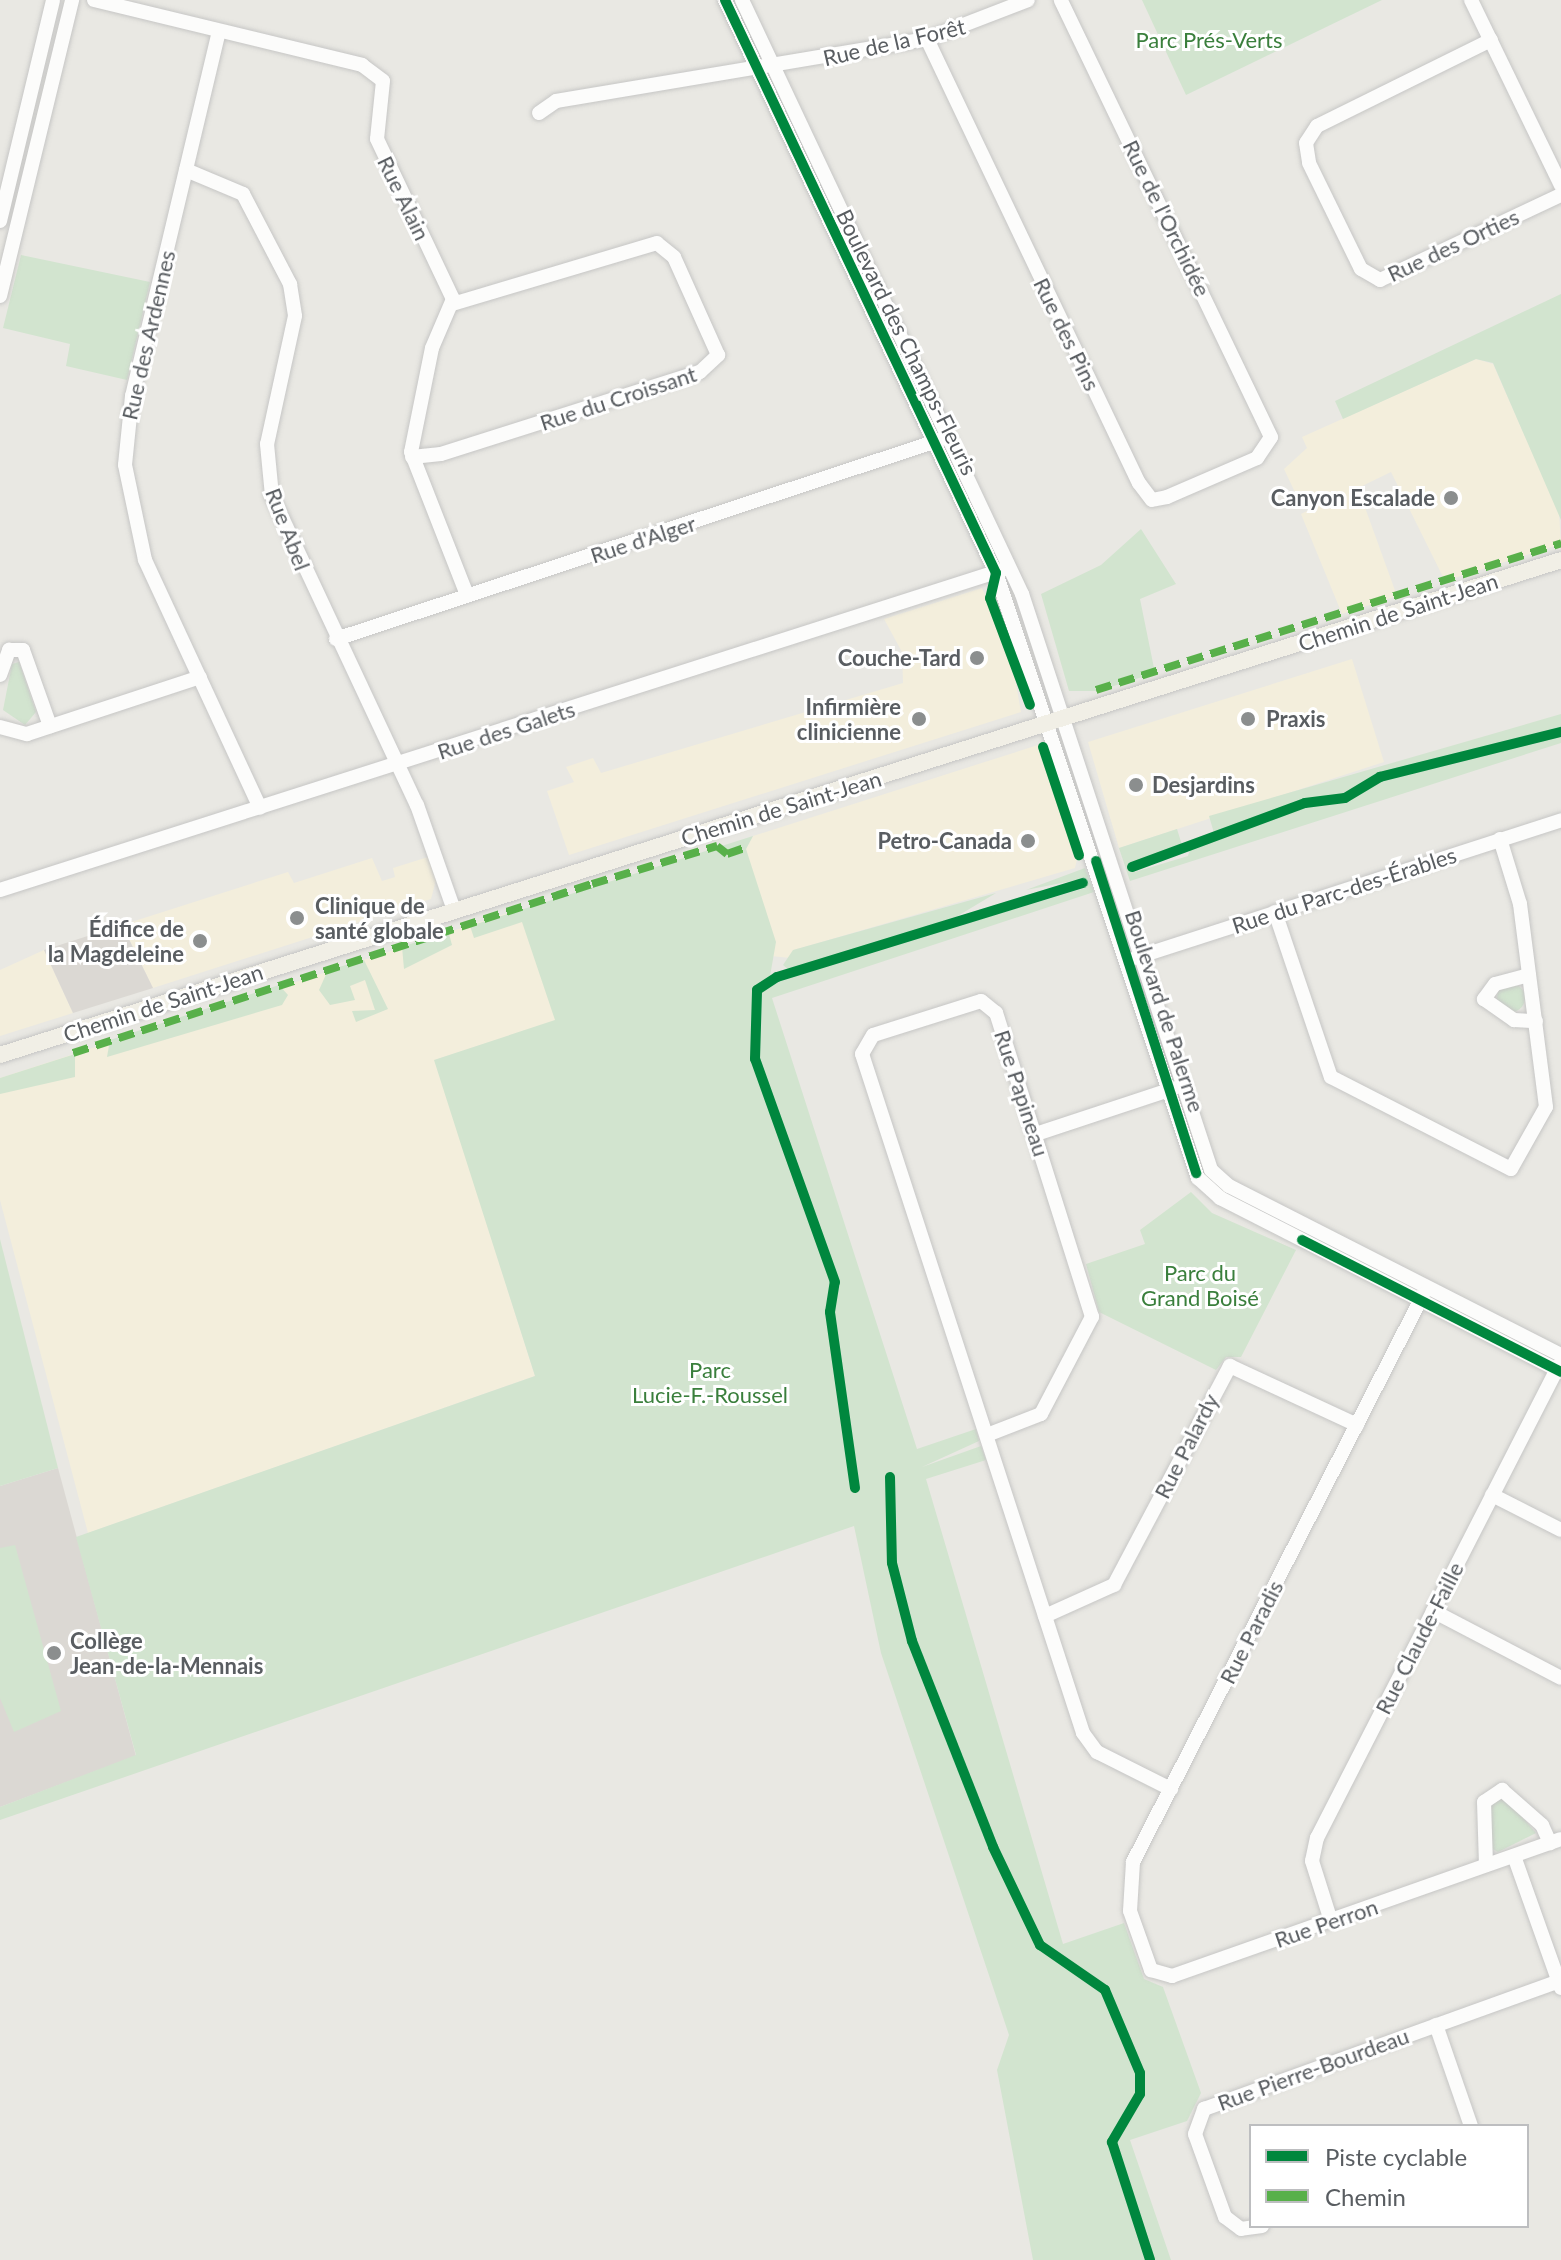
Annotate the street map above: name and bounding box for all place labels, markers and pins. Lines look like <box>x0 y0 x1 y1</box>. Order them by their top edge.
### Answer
place label: Canyon Escalade <box>1271 485 1435 511</box>
marker: Canyon Escalade <box>1442 489 1460 507</box>
place label: Couche-Tard <box>838 645 961 671</box>
marker: Couche-Tard <box>968 649 986 667</box>
place label: Infirmière clinicienne <box>797 693 901 744</box>
place label: Praxis <box>1266 706 1325 732</box>
marker: Infirmière clinicienne <box>908 708 930 730</box>
marker: Praxis <box>1237 708 1259 730</box>
place label: Desjardins <box>1152 772 1255 798</box>
marker: Desjardins <box>1127 776 1145 794</box>
place label: Petro-Canada <box>877 828 1012 854</box>
marker: Petro-Canada <box>1019 832 1037 850</box>
place label: Clinique de santé globale <box>315 892 444 944</box>
marker: Clinique de santé globale <box>286 907 308 929</box>
place label: Édifice de la Magdeleine <box>48 915 184 966</box>
marker: Édifice de la Magdeleine <box>191 932 209 950</box>
place label: Collège Jean-de-la-Mennais <box>70 1627 263 1678</box>
marker: Collège Jean-de-la-Mennais <box>45 1644 63 1662</box>

